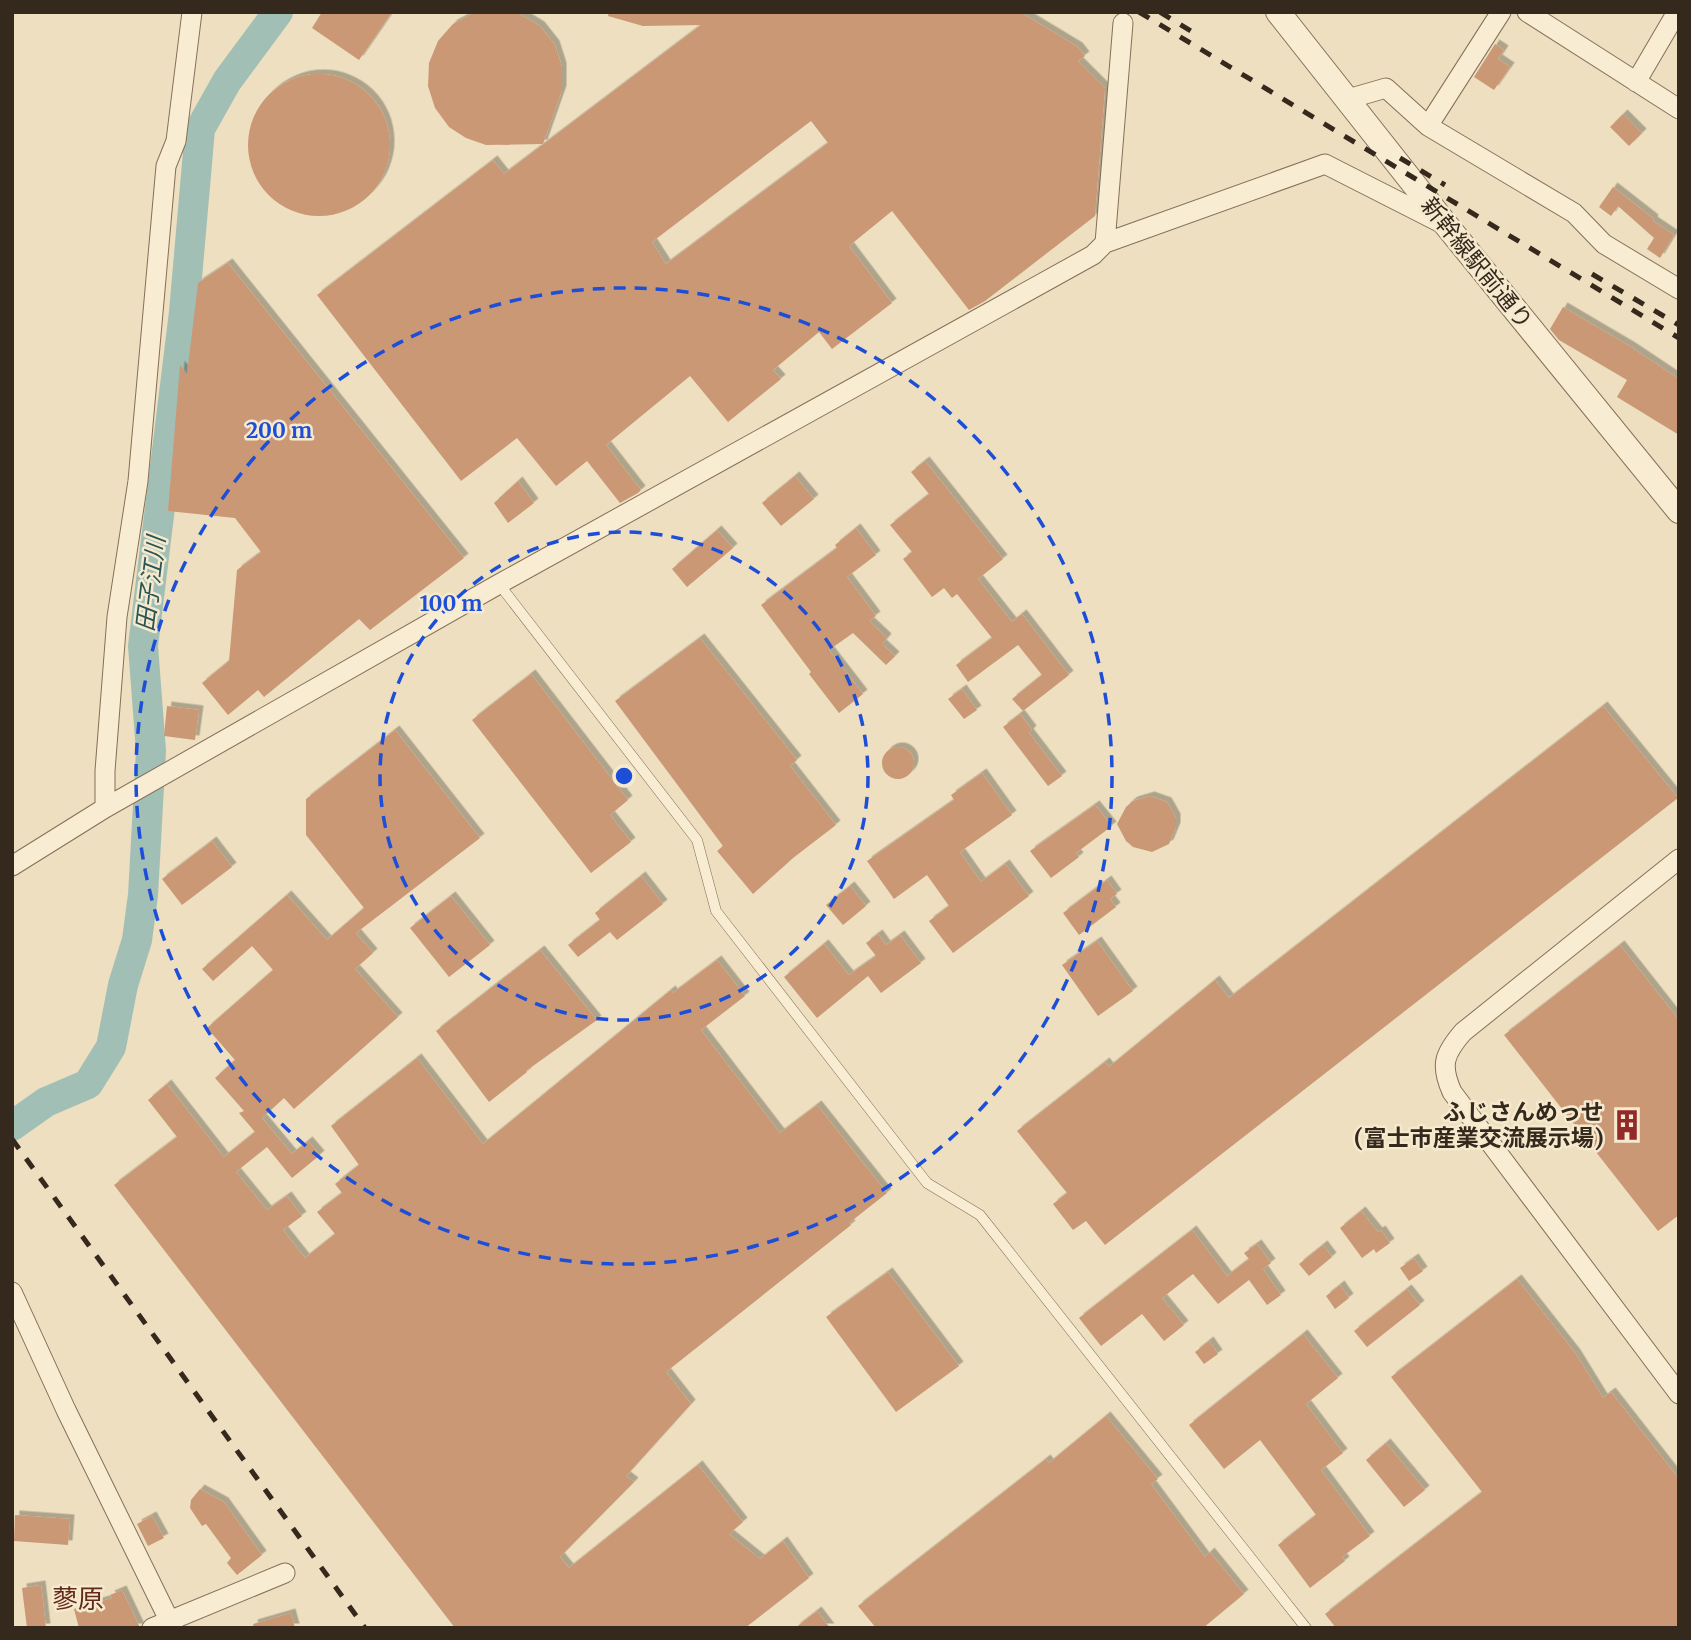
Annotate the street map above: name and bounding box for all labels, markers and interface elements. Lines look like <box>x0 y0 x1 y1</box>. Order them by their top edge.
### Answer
street label: 新幹線駅前通り <box>1415 191 1539 334</box>
text: 200 m <box>246 417 312 444</box>
water label: 田子江川 <box>129 531 172 633</box>
text: 100 m <box>420 590 482 617</box>
centre of rings <box>612 764 636 788</box>
place label: ふじさんめっせ (富士市産業交流展示場) <box>1354 1097 1604 1152</box>
building icon: ふじさんめっせ (富士市産業交流展示場) <box>1610 1108 1644 1142</box>
district label: 蓼原 <box>52 1582 104 1615</box>

